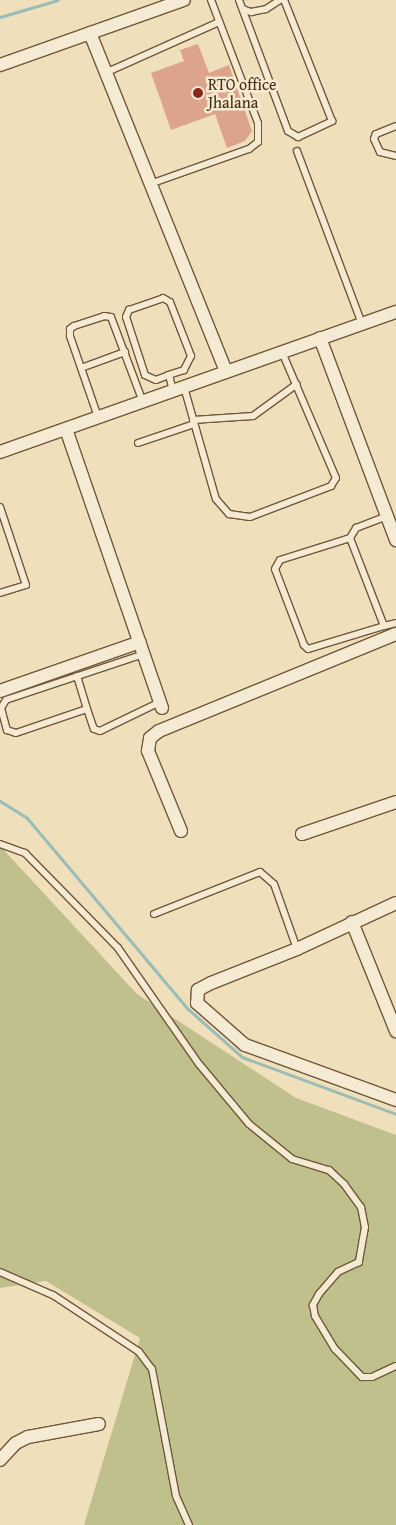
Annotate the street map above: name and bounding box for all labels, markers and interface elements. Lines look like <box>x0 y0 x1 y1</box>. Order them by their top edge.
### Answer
place label: RTO office Jhalana <box>208 74 277 112</box>
marker: RTO office Jhalana <box>192 87 204 99</box>

